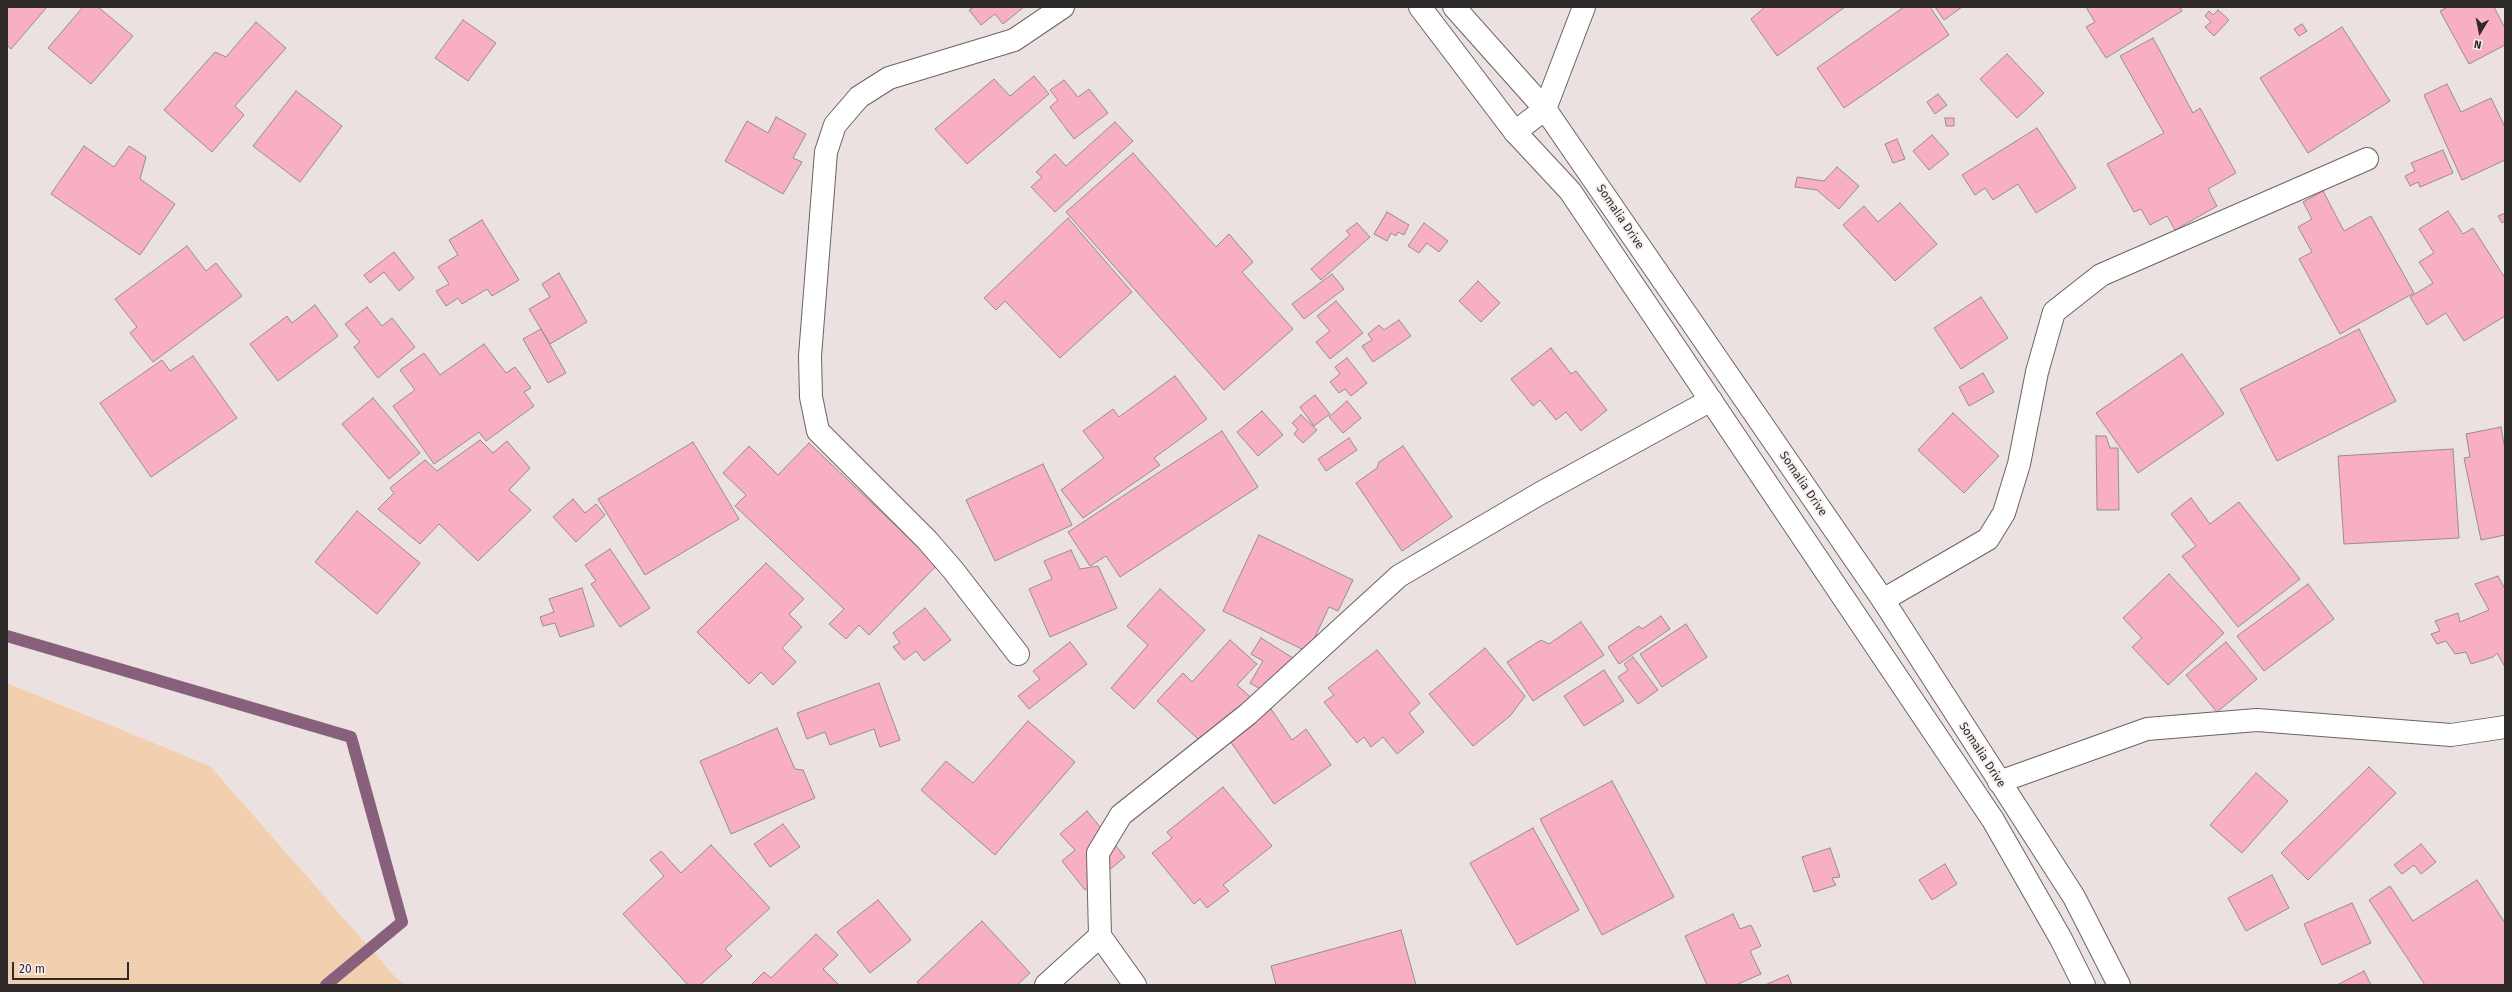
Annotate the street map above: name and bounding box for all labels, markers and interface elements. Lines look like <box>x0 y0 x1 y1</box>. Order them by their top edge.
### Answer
north arrow <box>2460 12 2500 52</box>
text: N <box>2473 37 2483 51</box>
street label: Somalia Drive <box>1593 182 1647 252</box>
street label: Somalia Drive <box>1776 449 1830 519</box>
street label: Somalia Drive <box>1956 720 2008 790</box>
scale bar <box>14 954 131 980</box>
text: 20 m <box>19 962 45 976</box>

